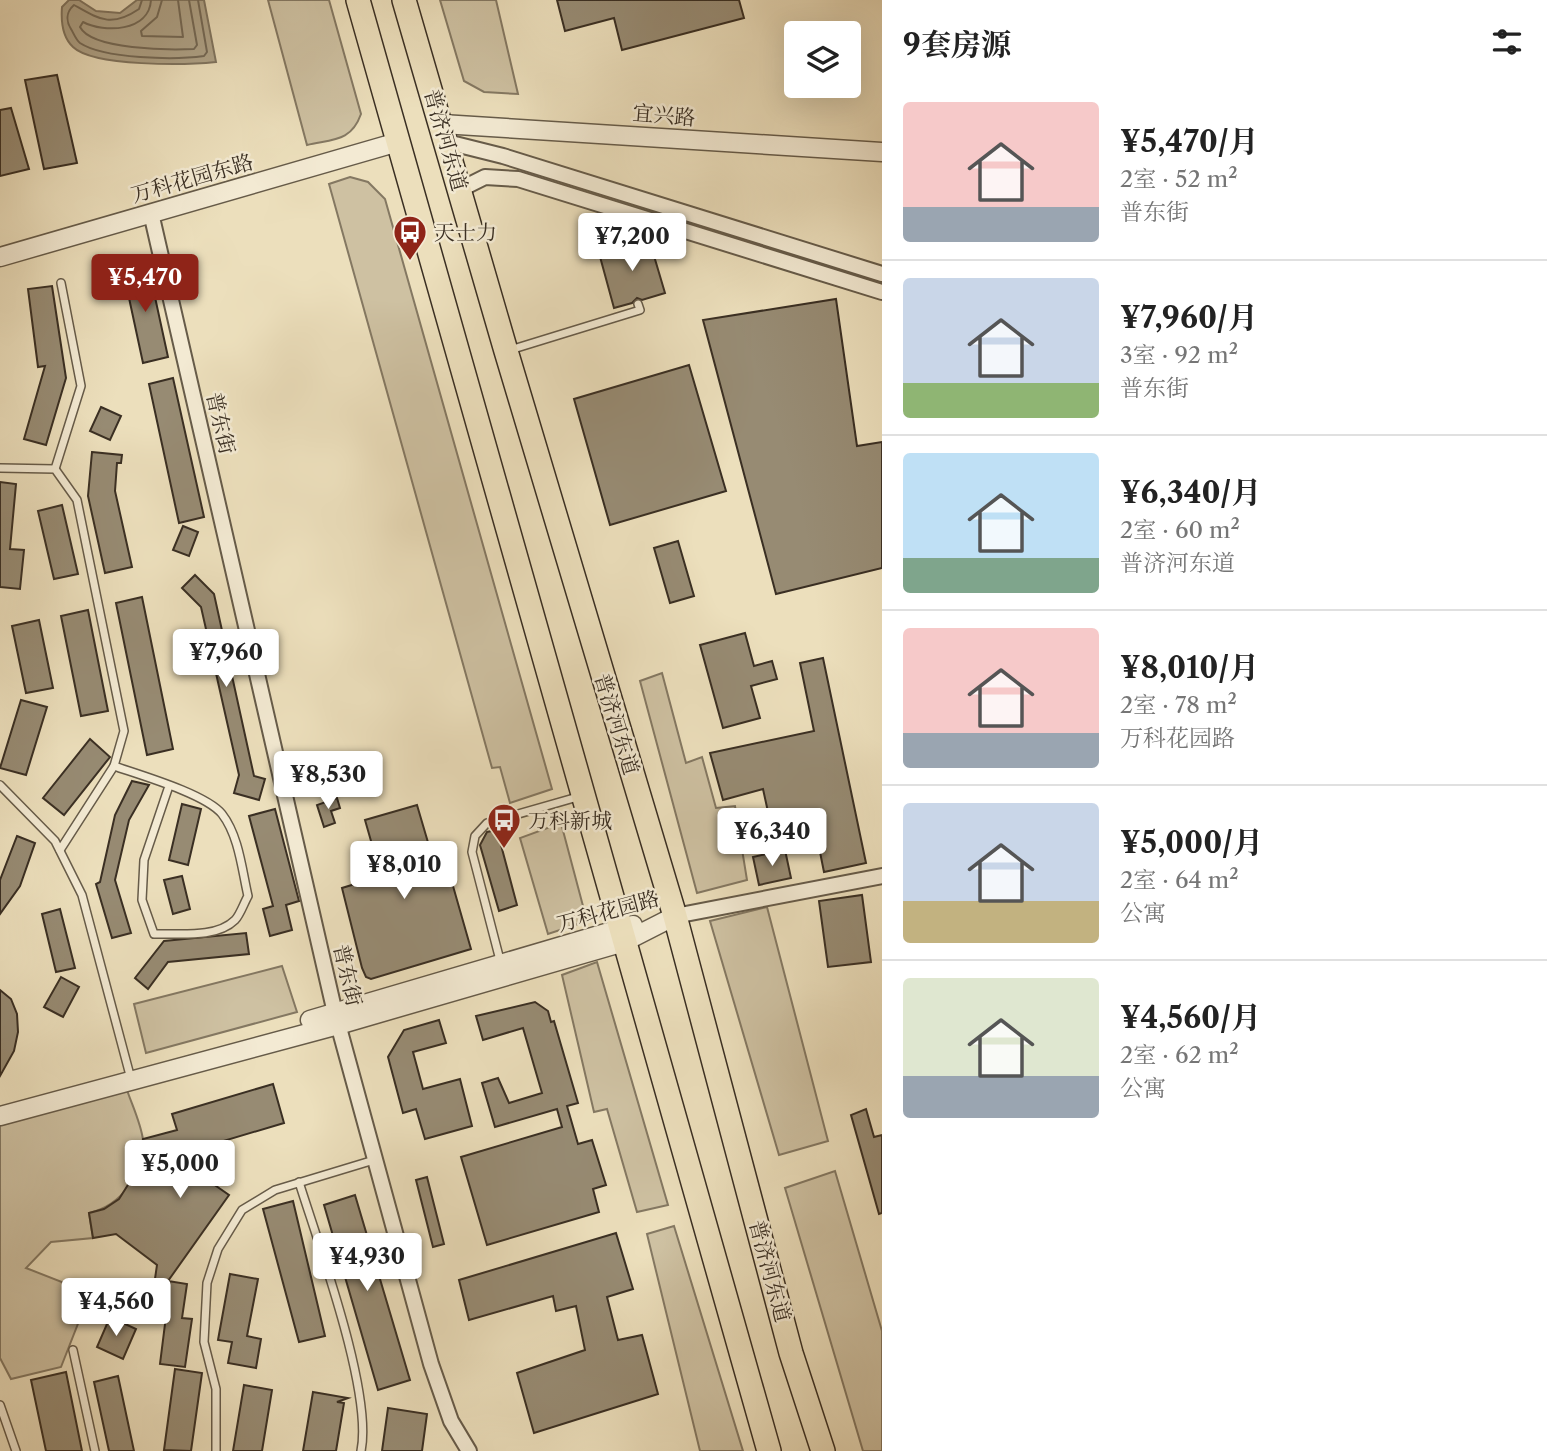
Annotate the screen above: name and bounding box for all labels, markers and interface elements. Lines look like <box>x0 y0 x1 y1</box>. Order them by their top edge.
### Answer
map controls <box>784 21 861 98</box>
button: layers <box>784 21 861 98</box>
icon: filters <box>1488 23 1526 61</box>
text: 9套房源 <box>903 26 1011 63</box>
street label: 普济河东道 <box>420 86 472 194</box>
street label: 宜兴路 <box>632 100 696 130</box>
text: ¥5,470/月 <box>1120 123 1259 160</box>
icon: home <box>959 130 1043 214</box>
street label: 万科花园东路 <box>128 149 256 207</box>
text: 2室 · 52 m² <box>1120 165 1238 193</box>
text: 普东街 <box>1120 198 1189 226</box>
bus stop icon: 天士力 <box>391 213 429 262</box>
pin: ¥7,200 <box>575 214 689 273</box>
place label: 天士力 <box>434 220 497 245</box>
text: ¥7,200 <box>594 222 670 250</box>
pin: ¥5,470 <box>88 254 202 314</box>
text: ¥5,470 <box>107 263 183 291</box>
text: ¥7,960/月 <box>1120 299 1258 336</box>
icon: home <box>959 306 1043 390</box>
text: 3室 · 92 m² <box>1120 341 1238 369</box>
text: 普东街 <box>1120 374 1189 402</box>
street label: 普东街 <box>202 389 240 457</box>
text: ¥6,340/月 <box>1120 474 1261 511</box>
icon: home <box>959 481 1043 565</box>
text: 2室 · 60 m² <box>1120 516 1240 544</box>
text: 普济河东道 <box>1120 549 1235 577</box>
pin: ¥7,960 <box>169 630 283 689</box>
text: ¥7,960 <box>189 638 263 666</box>
text: ¥8,010/月 <box>1120 649 1259 686</box>
icon: home <box>959 656 1043 740</box>
street label: 普济河东道 <box>590 670 644 778</box>
text: 2室 · 78 m² <box>1120 691 1237 719</box>
text: 万科花园路 <box>1120 724 1235 752</box>
pin: ¥8,530 <box>271 752 385 811</box>
text: ¥8,530 <box>290 760 366 788</box>
bus stop icon: 万科新城 <box>485 801 523 850</box>
place label: 万科新城 <box>528 808 612 833</box>
pin: ¥6,340 <box>715 808 829 868</box>
text: ¥6,340 <box>733 817 811 845</box>
text: ¥5,000/月 <box>1120 824 1263 861</box>
icon: home <box>959 831 1043 915</box>
pin: ¥8,010 <box>347 842 461 901</box>
text: ¥8,010 <box>366 850 442 878</box>
text: 2室 · 64 m² <box>1120 866 1239 894</box>
street label: 万科花园路 <box>554 885 662 937</box>
text: 公寓 <box>1120 899 1166 927</box>
street label: 普东街 <box>329 941 367 1009</box>
text: ¥4,560/月 <box>1120 999 1261 1036</box>
icon: home <box>959 1006 1043 1090</box>
text: 2室 · 62 m² <box>1120 1041 1239 1069</box>
text: 公寓 <box>1120 1074 1166 1102</box>
pin: ¥5,000 <box>123 1140 237 1200</box>
text: ¥5,000 <box>141 1149 219 1177</box>
street label: 普济河东道 <box>744 1217 796 1325</box>
pin: ¥4,930 <box>310 1234 424 1293</box>
text: ¥4,930 <box>329 1242 405 1270</box>
pin: ¥4,560 <box>59 1278 173 1338</box>
text: ¥4,560 <box>78 1287 154 1315</box>

